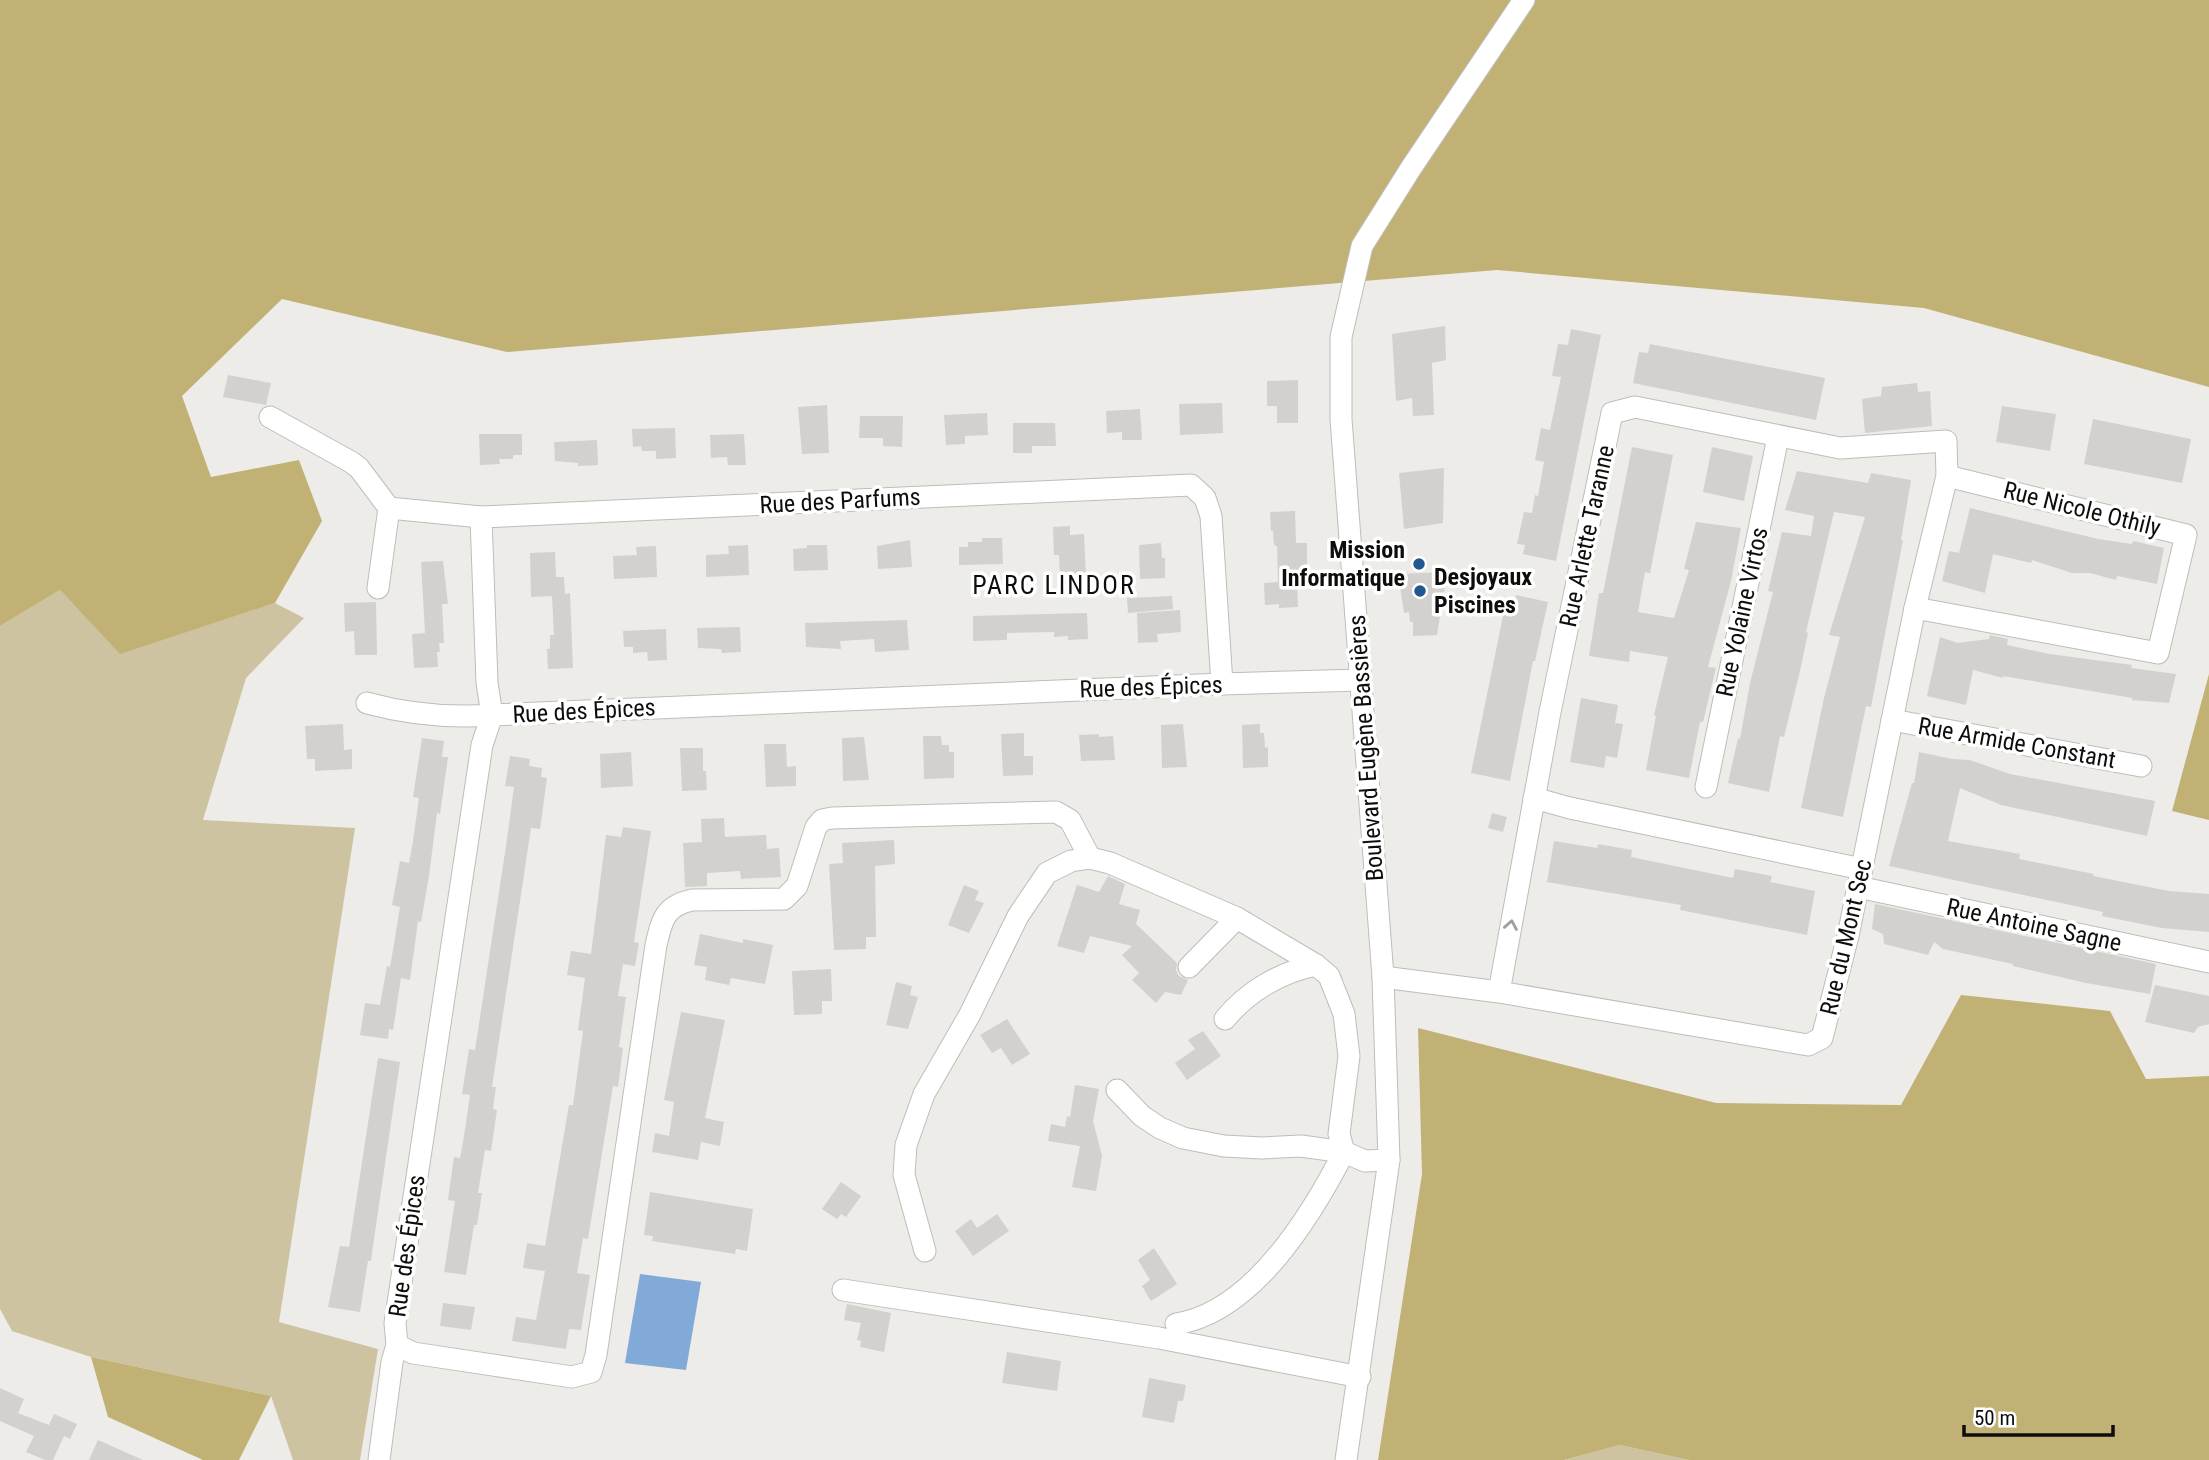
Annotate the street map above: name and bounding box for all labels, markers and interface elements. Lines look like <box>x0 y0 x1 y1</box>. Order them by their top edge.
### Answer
street label: Rue Arlette Taranne <box>1554 443 1620 629</box>
street label: Rue Nicole Othily <box>2000 476 2164 542</box>
street label: Rue des Parfums <box>759 483 921 519</box>
street label: Rue Yolaine Virtos <box>1710 525 1774 699</box>
place label: Mission Informatique <box>1281 536 1405 592</box>
marker: Mission Informatique <box>1411 556 1427 572</box>
place label: Desjoyaux Piscines <box>1434 563 1532 619</box>
district label: PARC LINDOR <box>972 570 1136 600</box>
marker: Desjoyaux Piscines <box>1412 583 1428 599</box>
street label: Boulevard Eugène Bassières <box>1343 614 1389 882</box>
street label: Rue des Épices <box>1079 671 1223 703</box>
street label: Rue des Épices <box>512 693 656 729</box>
street label: Rue Armide Constant <box>1916 712 2118 774</box>
street label: Rue du Mont Sec <box>1814 856 1878 1018</box>
street label: Rue Antoine Sagne <box>1944 893 2124 957</box>
one-way arrow <box>1503 919 1518 931</box>
street label: Rue des Épices <box>383 1173 431 1319</box>
scale bar <box>1964 1394 2113 1438</box>
text: 50 m <box>1974 1406 2015 1430</box>

